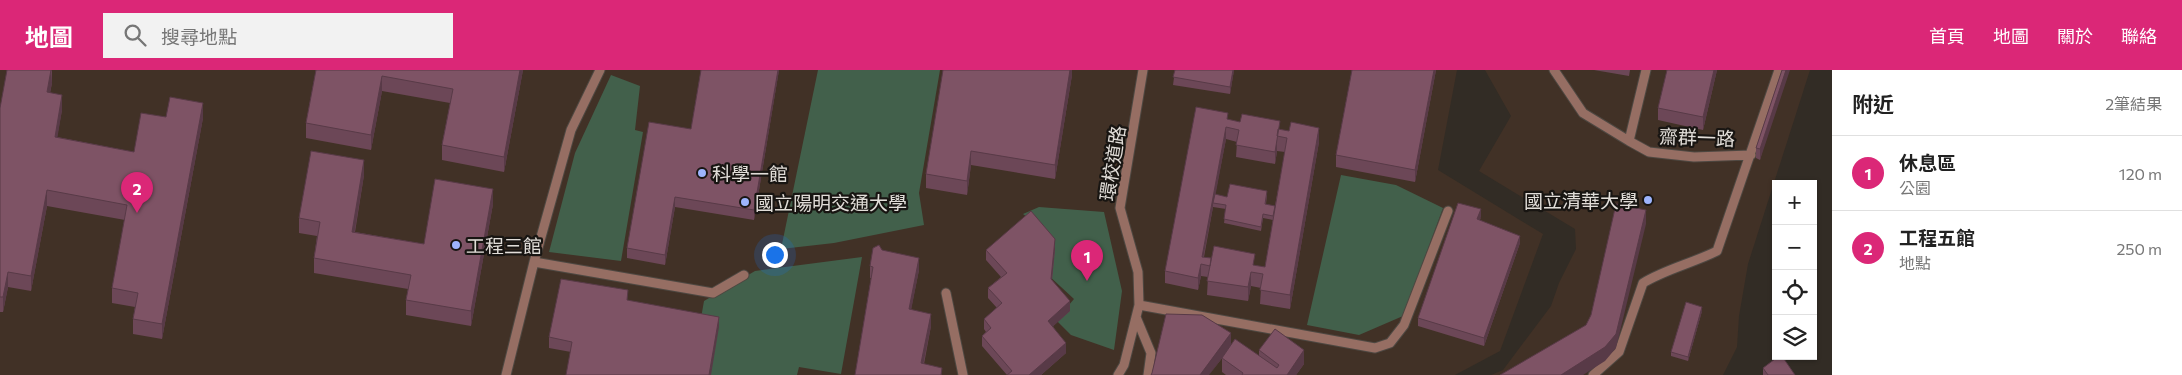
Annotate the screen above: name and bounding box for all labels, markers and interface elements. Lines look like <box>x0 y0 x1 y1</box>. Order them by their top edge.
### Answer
search box <box>103 13 453 58</box>
icon: search <box>121 21 149 49</box>
text: 地圖 <box>25 22 73 51</box>
text: 搜尋地點 <box>161 25 237 48</box>
text: 首頁 <box>1929 25 1965 47</box>
text: 地圖 <box>1993 25 2029 47</box>
text: 關於 <box>2057 25 2093 47</box>
text: 聯絡 <box>2121 25 2157 47</box>
text: 附近 <box>1852 91 1894 116</box>
text: 2筆結果 <box>2105 94 2162 113</box>
street label: 環校道路 <box>1095 124 1129 202</box>
street label: 齋群一路 <box>1659 124 1735 150</box>
text: 休息區 <box>1899 151 1956 174</box>
place label: 科學一館 <box>712 162 788 185</box>
text: 1 <box>1864 164 1872 183</box>
text: 120 m <box>2119 164 2162 183</box>
marker: 科學一館 <box>696 167 708 179</box>
pin: 2 <box>121 172 153 213</box>
text: 公園 <box>1899 178 1931 197</box>
map controls <box>1772 180 1817 360</box>
button: + <box>1772 180 1817 225</box>
place label: 國立清華大學 <box>1524 189 1638 212</box>
place label: 國立陽明交通大學 <box>755 191 907 214</box>
marker: 國立清華大學 <box>1642 194 1654 206</box>
marker: 國立陽明交通大學 <box>739 196 751 208</box>
button: − <box>1772 225 1817 270</box>
text: 工程五館 <box>1899 226 1975 249</box>
place label: 工程三館 <box>466 234 542 257</box>
marker: 工程三館 <box>450 239 462 251</box>
text: 2 <box>1863 239 1873 258</box>
text: 250 m <box>2116 239 2162 258</box>
pin: 1 <box>1071 240 1103 281</box>
your location <box>762 242 788 268</box>
text: 地點 <box>1899 253 1931 272</box>
button: locate <box>1772 270 1817 315</box>
button: layers <box>1772 315 1817 360</box>

